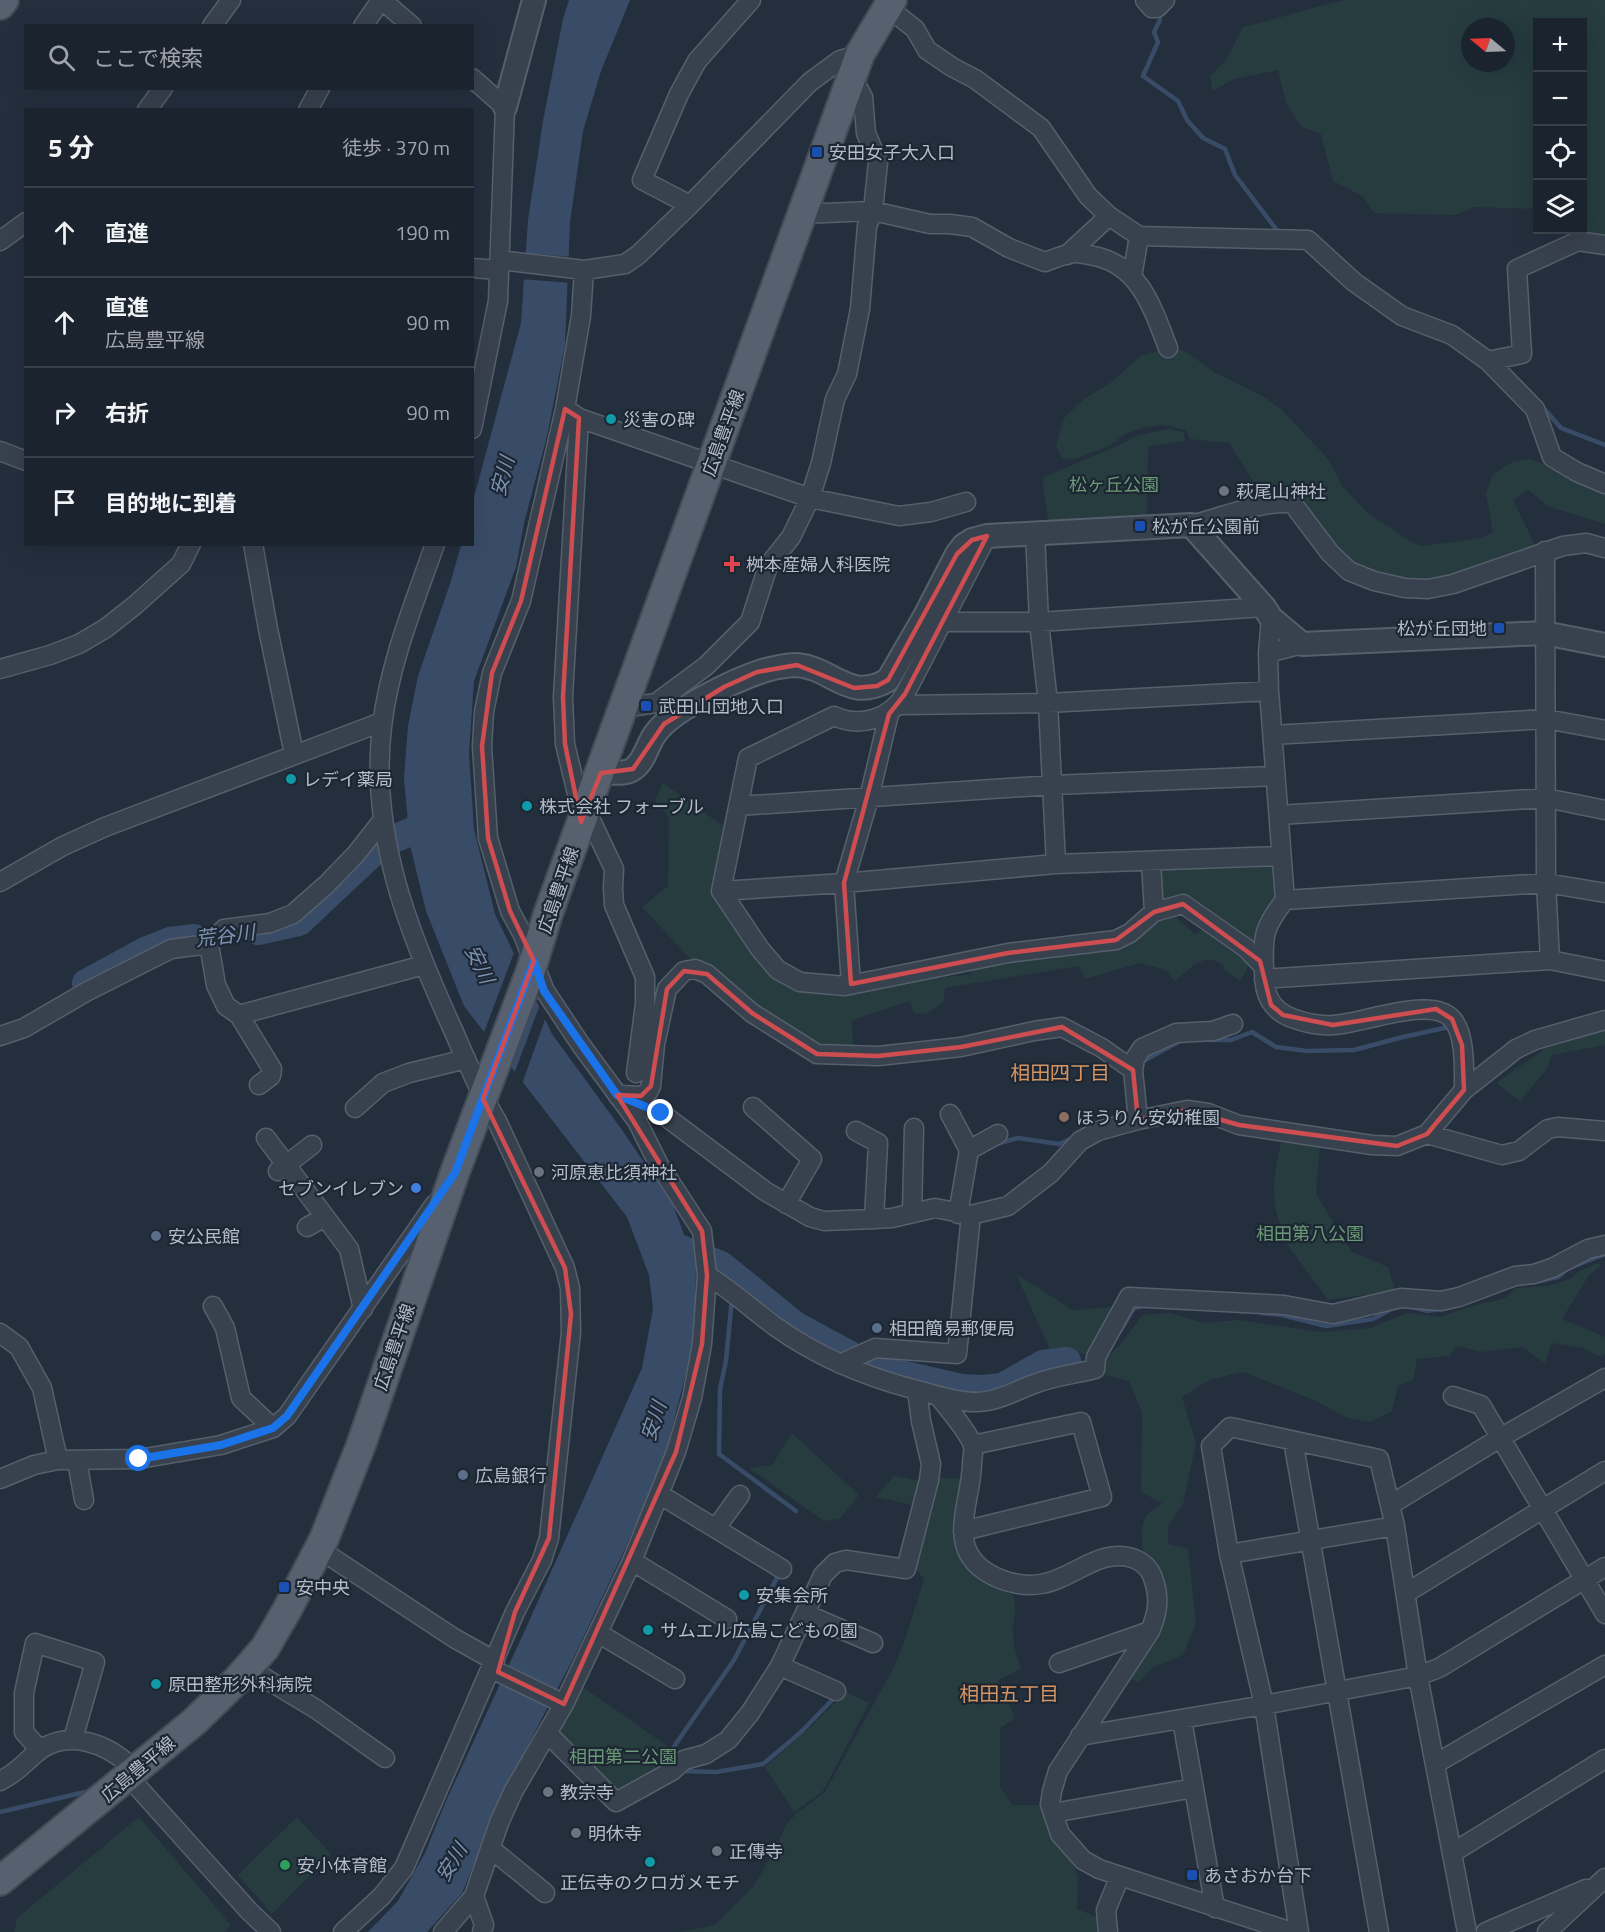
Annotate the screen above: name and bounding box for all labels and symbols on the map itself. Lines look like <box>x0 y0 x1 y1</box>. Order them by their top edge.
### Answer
north arrow <box>1461 18 1515 72</box>
place label: 安田女子大入口 <box>829 139 955 166</box>
marker: 安田女子大入口 <box>810 145 824 159</box>
street label: 広島豊平線 <box>695 386 751 480</box>
place label: 災害の碑 <box>623 406 695 433</box>
marker: 災害の碑 <box>604 412 618 426</box>
water label: 安川 <box>482 451 523 499</box>
park label: 松ヶ丘公園 <box>1069 471 1159 498</box>
place label: 萩尾山神社 <box>1236 478 1326 505</box>
marker: 萩尾山神社 <box>1217 484 1231 498</box>
place label: 松が丘公園前 <box>1152 513 1260 540</box>
marker: 松が丘公園前 <box>1133 519 1147 533</box>
place label: 桝本産婦人科医院 <box>746 551 890 578</box>
marker: 桝本産婦人科医院 <box>723 555 741 573</box>
place label: 松が丘団地 <box>1397 615 1487 642</box>
marker: 松が丘団地 <box>1492 621 1506 635</box>
place label: 武田山団地入口 <box>658 693 784 720</box>
marker: 武田山団地入口 <box>639 699 653 713</box>
place label: レデイ薬局 <box>303 766 393 793</box>
marker: レデイ薬局 <box>284 772 298 786</box>
place label: 株式会社 フォーブル <box>539 793 704 820</box>
marker: 株式会社 フォーブル <box>520 799 534 813</box>
street label: 広島豊平線 <box>531 843 585 937</box>
water label: 荒谷川 <box>193 916 259 954</box>
water label: 安川 <box>457 939 504 991</box>
district label: 相田四丁目 <box>1010 1057 1110 1088</box>
route end <box>647 1099 673 1125</box>
place label: ほうりん安幼稚園 <box>1076 1104 1220 1131</box>
marker: ほうりん安幼稚園 <box>1057 1110 1071 1124</box>
place label: 河原恵比須神社 <box>551 1159 677 1186</box>
marker: 河原恵比須神社 <box>532 1165 546 1179</box>
place label: セブンイレブン <box>278 1175 404 1202</box>
marker: セブンイレブン <box>409 1181 423 1195</box>
park label: 相田第八公園 <box>1256 1220 1364 1247</box>
place label: 安公民館 <box>168 1223 240 1250</box>
marker: 安公民館 <box>149 1229 163 1243</box>
street label: 広島豊平線 <box>367 1300 421 1394</box>
place label: 相田簡易郵便局 <box>889 1315 1015 1342</box>
marker: 相田簡易郵便局 <box>870 1321 884 1335</box>
water label: 安川 <box>632 1395 675 1445</box>
route start <box>125 1445 151 1471</box>
place label: 広島銀行 <box>475 1462 547 1489</box>
marker: 広島銀行 <box>456 1468 470 1482</box>
place label: 安中央 <box>296 1574 350 1601</box>
marker: 安中央 <box>277 1580 291 1594</box>
place label: 安集会所 <box>756 1582 828 1609</box>
marker: 安集会所 <box>737 1588 751 1602</box>
place label: サムエル広島こどもの園 <box>660 1617 858 1644</box>
marker: サムエル広島こどもの園 <box>641 1623 655 1637</box>
place label: 原田整形外科病院 <box>168 1671 312 1698</box>
marker: 原田整形外科病院 <box>149 1677 163 1691</box>
district label: 相田五丁目 <box>959 1678 1059 1709</box>
street label: 広島豊平線 <box>95 1730 181 1808</box>
park label: 相田第二公園 <box>569 1743 677 1770</box>
place label: 教宗寺 <box>560 1779 614 1806</box>
marker: 教宗寺 <box>541 1785 555 1799</box>
place label: 明休寺 <box>588 1820 642 1847</box>
marker: 明休寺 <box>569 1826 583 1840</box>
water label: 安川 <box>427 1835 476 1887</box>
place label: 正傳寺 <box>729 1838 783 1865</box>
marker: 正傳寺 <box>710 1844 724 1858</box>
place label: 安小体育館 <box>297 1852 387 1879</box>
marker: 正伝寺のクロガメモチ <box>643 1855 657 1869</box>
marker: 安小体育館 <box>278 1858 292 1872</box>
place label: あさおか台下 <box>1204 1862 1312 1889</box>
marker: あさおか台下 <box>1185 1868 1199 1882</box>
place label: 正伝寺のクロガメモチ <box>560 1869 740 1896</box>

